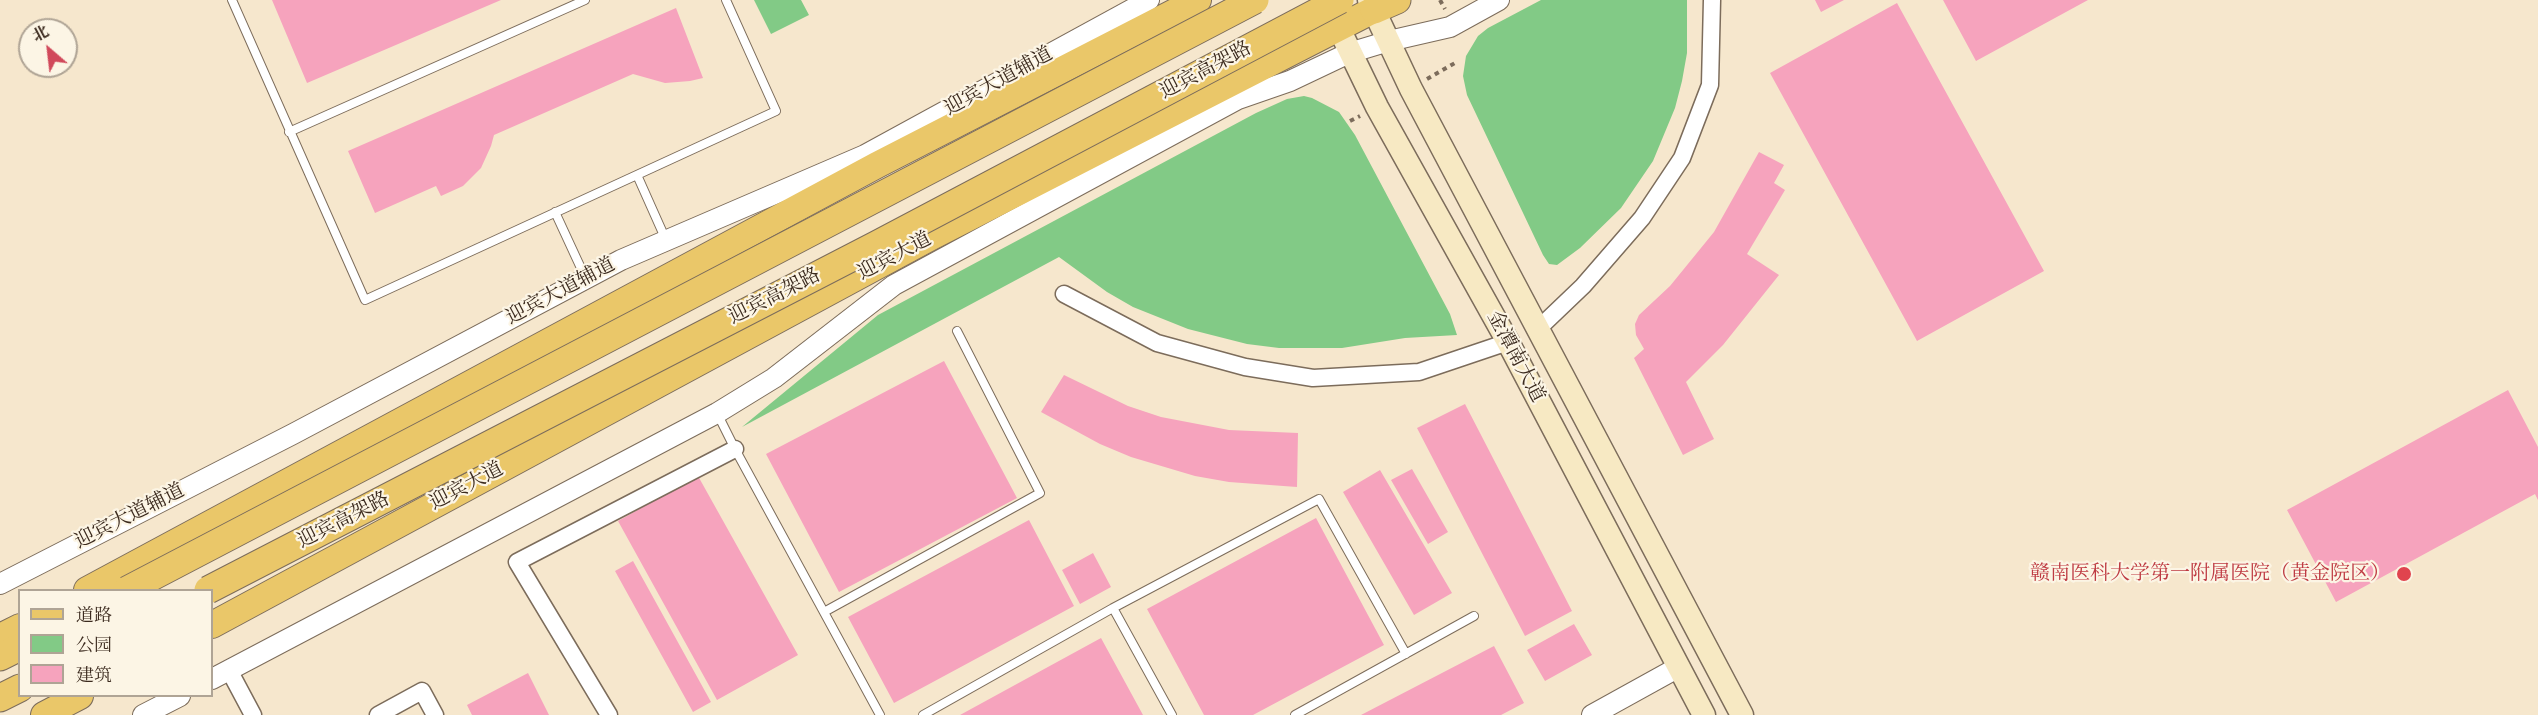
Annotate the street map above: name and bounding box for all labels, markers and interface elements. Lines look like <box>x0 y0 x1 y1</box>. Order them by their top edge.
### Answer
north arrow <box>18 18 78 78</box>
text: 北 <box>28 20 53 47</box>
street label: 迎宾高架路 <box>1156 37 1256 105</box>
street label: 迎宾大道辅道 <box>941 42 1057 122</box>
street label: 迎宾大道 <box>854 228 936 286</box>
street label: 迎宾大道辅道 <box>502 253 620 331</box>
street label: 迎宾高架路 <box>725 264 825 330</box>
street label: 金潭南大道 <box>1481 307 1549 407</box>
street label: 迎宾大道 <box>426 458 508 516</box>
street label: 迎宾大道辅道 <box>71 479 189 555</box>
street label: 迎宾高架路 <box>294 488 394 554</box>
place label: 赣南医科大学第一附属医院（黄金院区） <box>2030 562 2390 586</box>
marker: 赣南医科大学第一附属医院（黄金院区） <box>2395 565 2413 583</box>
legend <box>18 589 213 697</box>
text: 道路 <box>76 603 112 628</box>
text: 公园 <box>76 633 112 658</box>
text: 建筑 <box>76 663 112 688</box>

